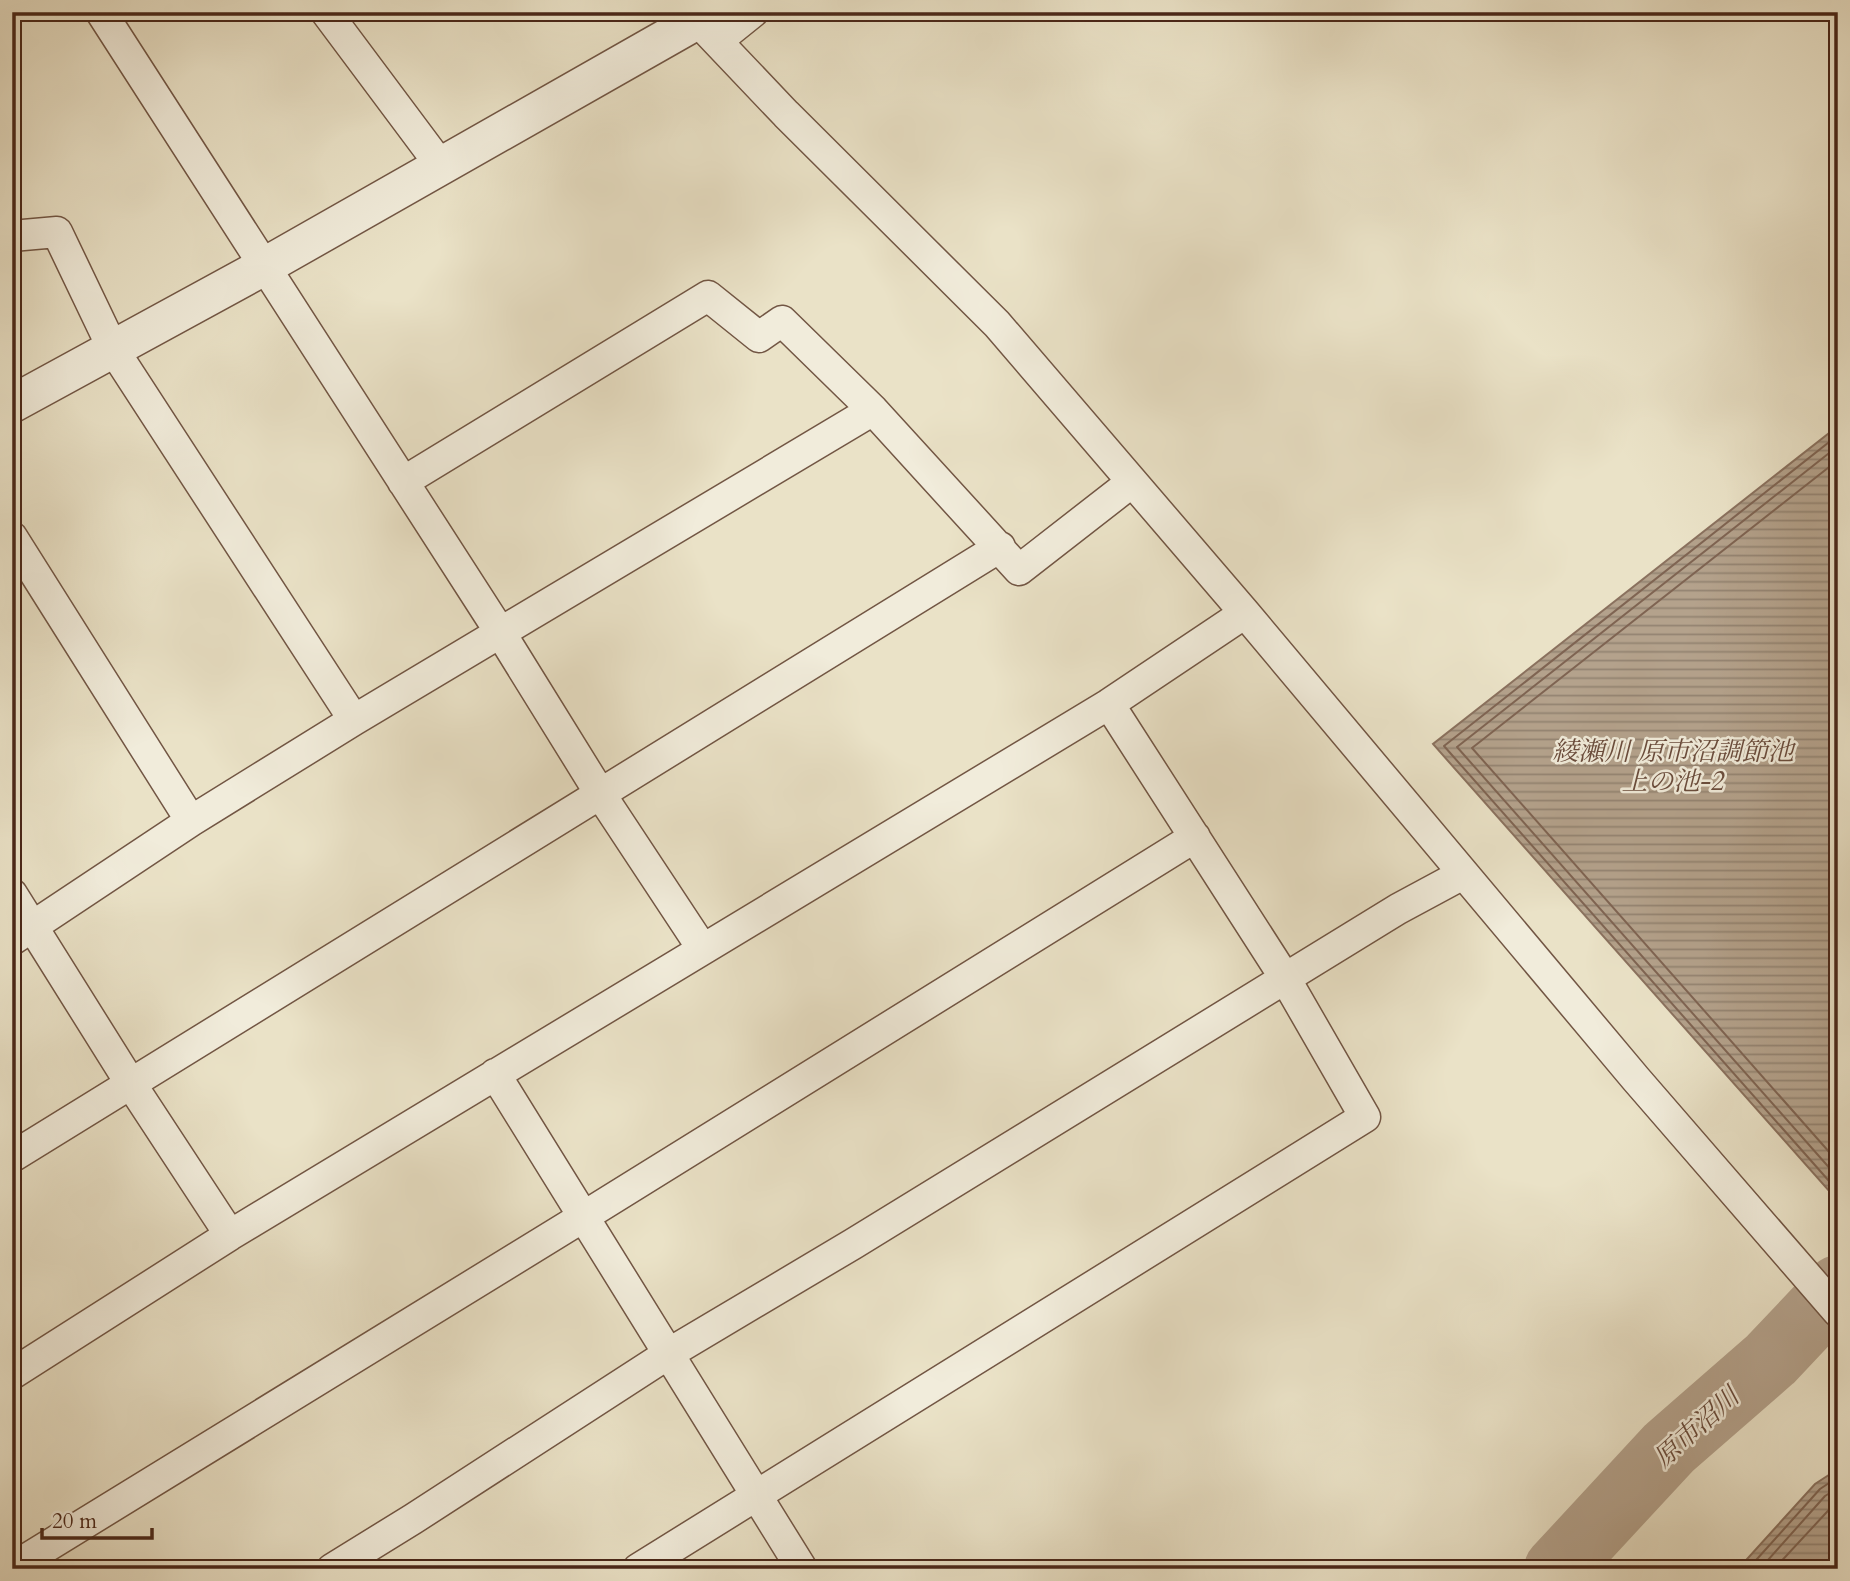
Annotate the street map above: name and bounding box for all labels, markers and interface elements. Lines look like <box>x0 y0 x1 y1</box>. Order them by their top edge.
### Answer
water label: 綾瀬川 原市沼調節池 上の池-2 <box>1552 734 1797 799</box>
water label: 原市沼川 <box>1646 1378 1749 1475</box>
scale bar <box>42 1497 152 1541</box>
text: 20 m <box>52 1507 97 1536</box>

